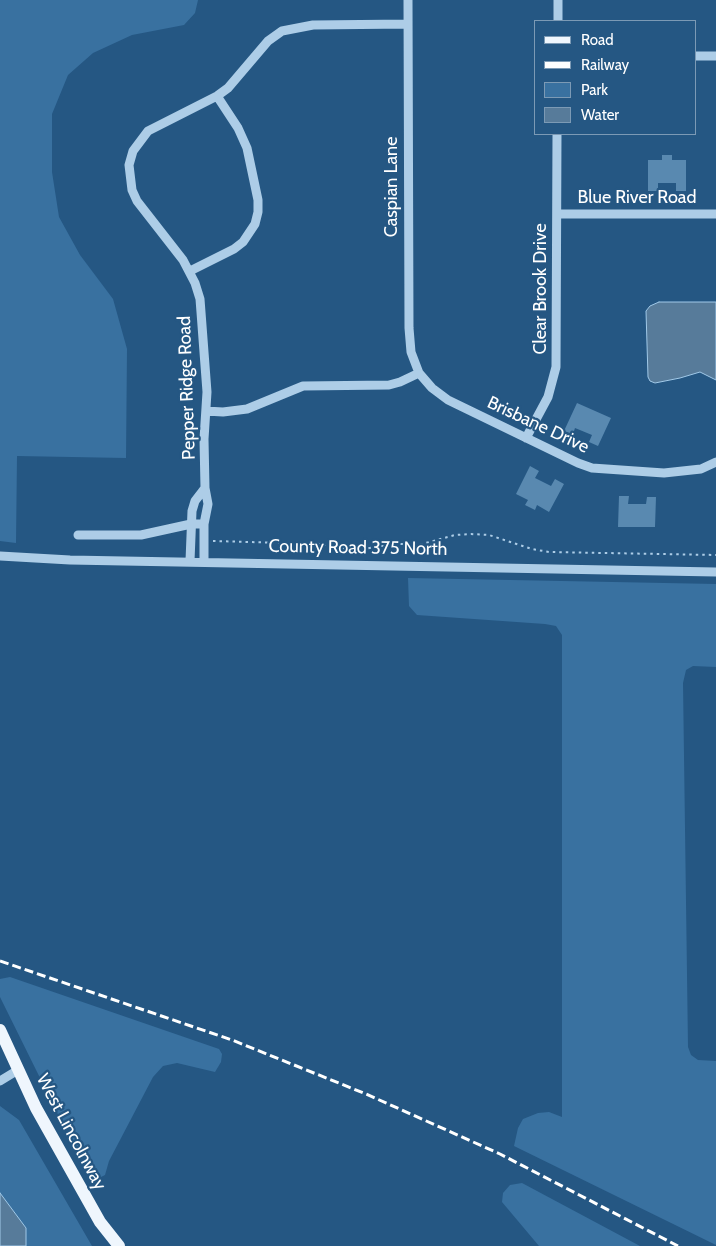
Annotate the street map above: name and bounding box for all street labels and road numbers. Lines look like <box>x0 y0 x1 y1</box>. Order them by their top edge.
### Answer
street label: Caspian Lane <box>381 137 403 237</box>
street label: Blue River Road <box>578 187 696 209</box>
street label: Clear Brook Drive <box>530 223 552 355</box>
street label: Pepper Ridge Road <box>174 316 200 460</box>
street label: Brisbane Drive <box>484 392 592 458</box>
street label: County Road 375 North <box>268 536 448 560</box>
street label: West Lincolnway <box>31 1070 111 1194</box>

